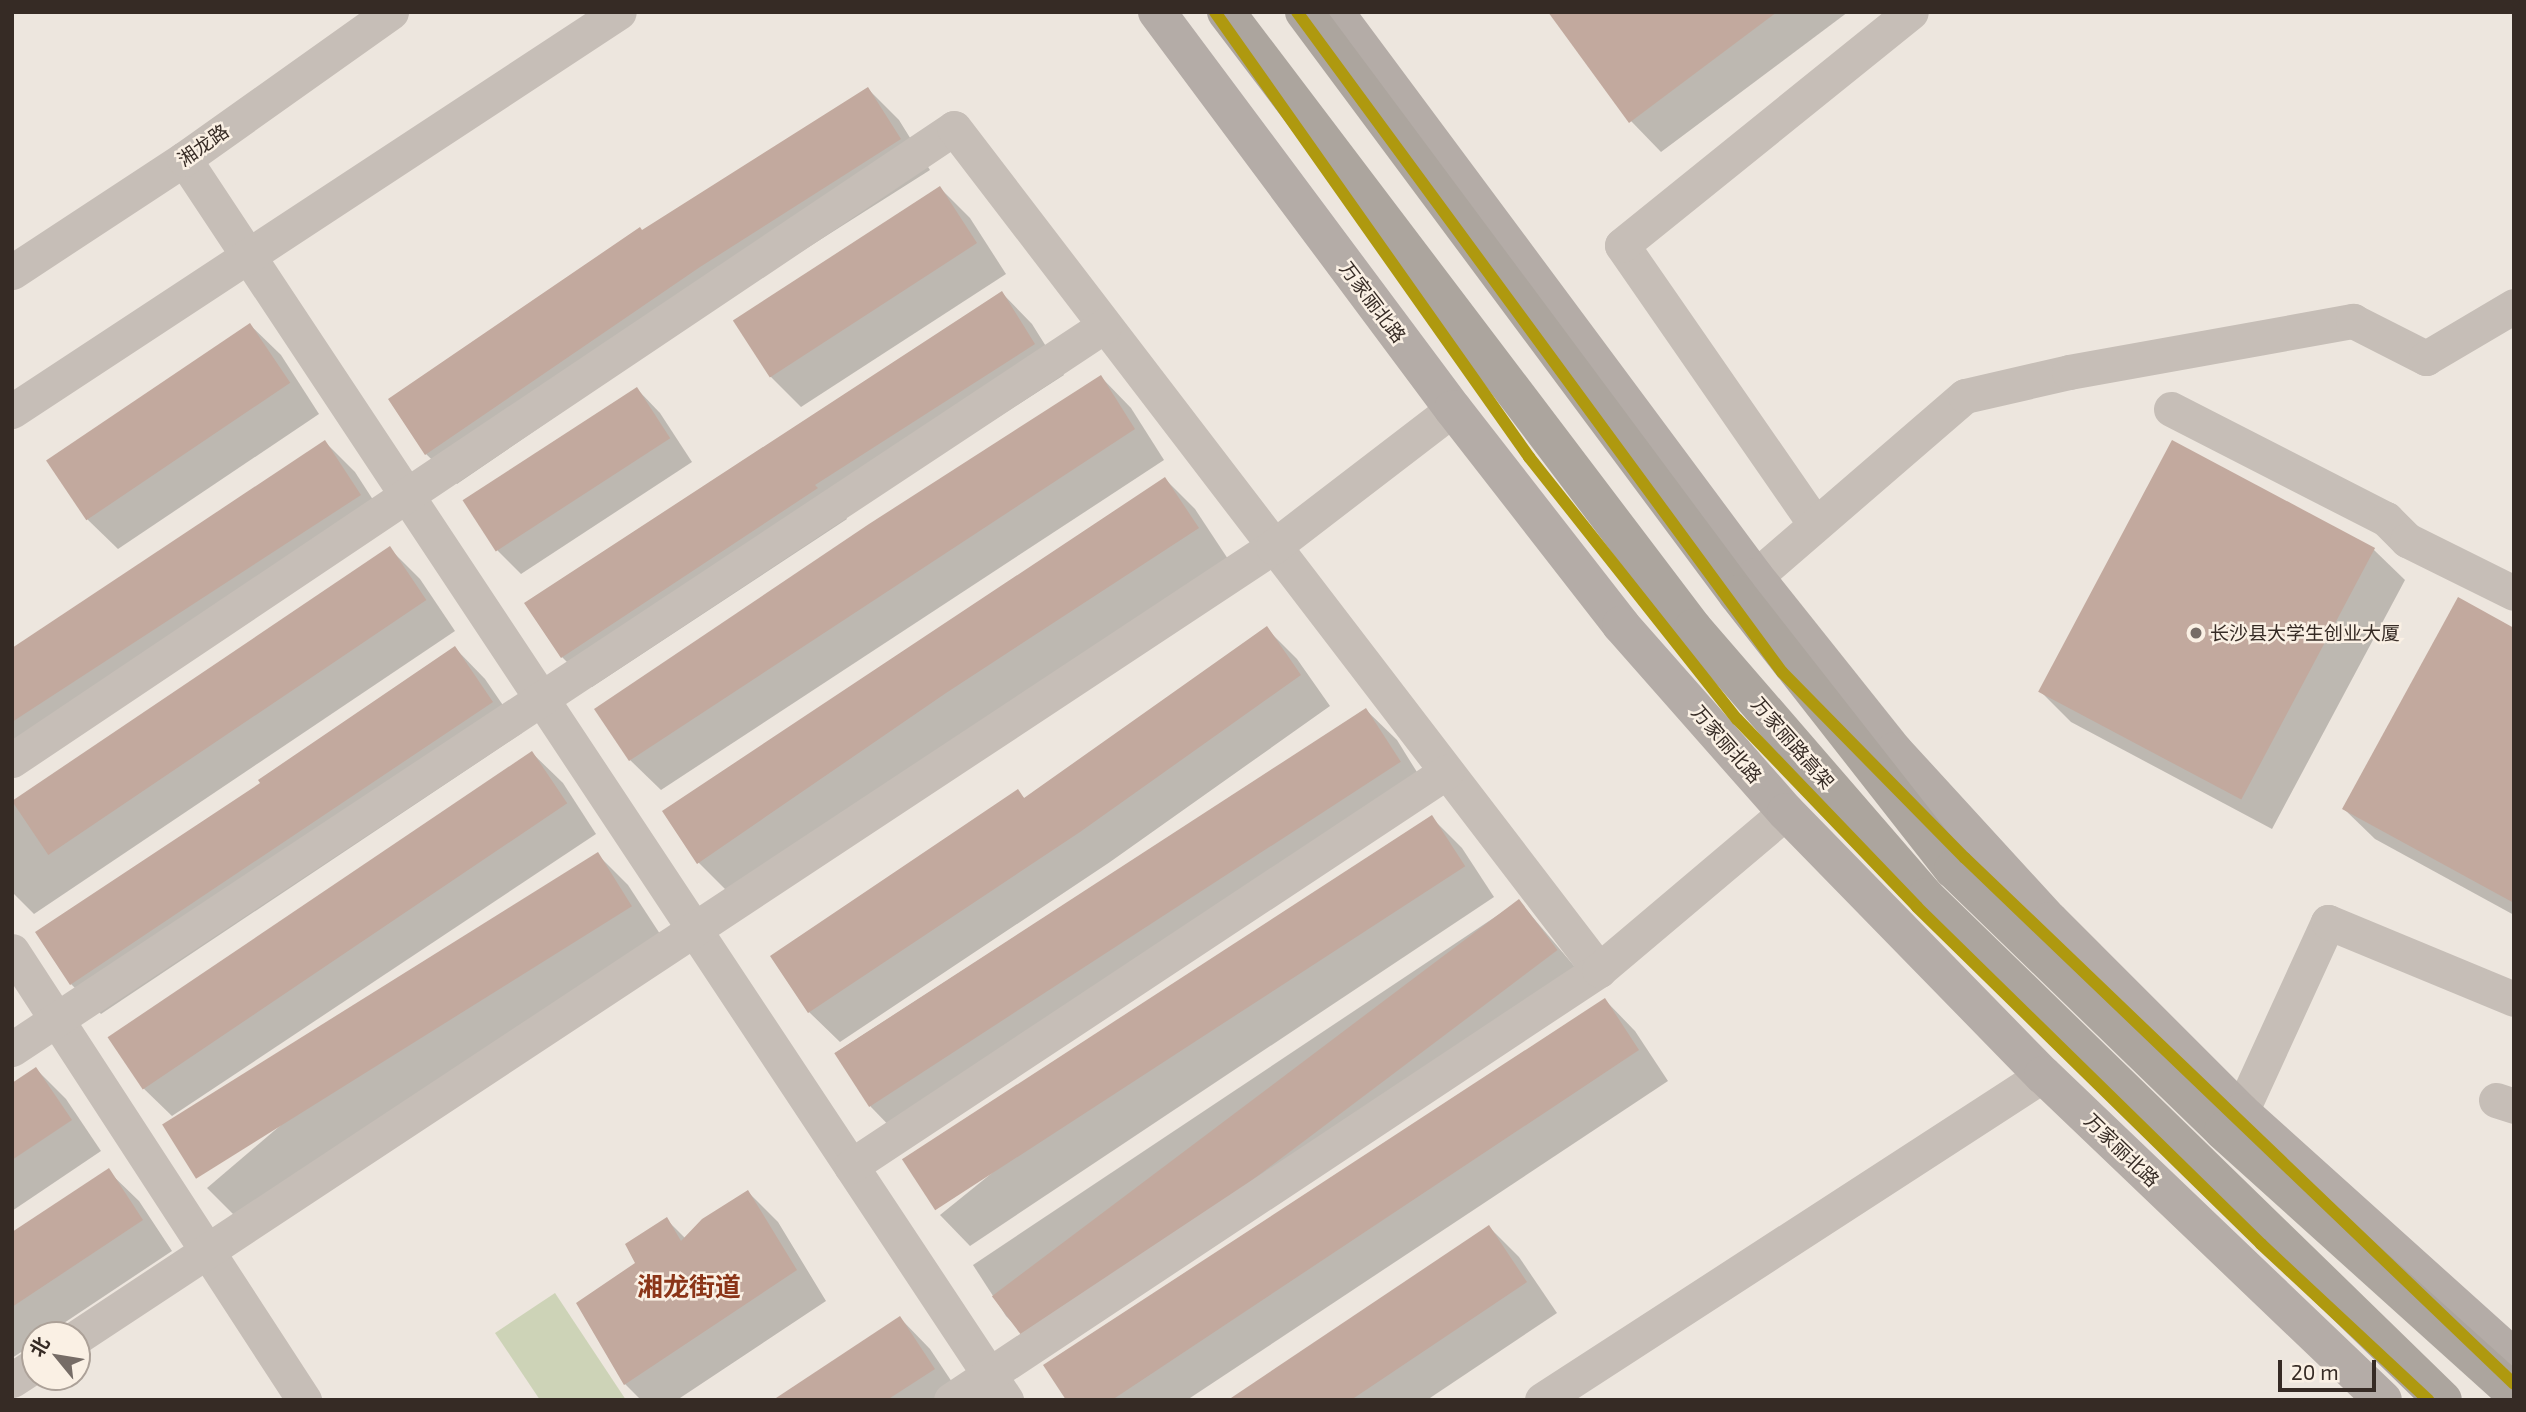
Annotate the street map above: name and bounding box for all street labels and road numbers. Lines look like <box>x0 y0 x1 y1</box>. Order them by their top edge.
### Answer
street label: 湘龙路 <box>173 119 233 171</box>
street label: 万家丽北路 <box>1335 257 1411 347</box>
street label: 万家丽路高架 <box>1747 693 1839 793</box>
street label: 万家丽北路 <box>1687 701 1767 787</box>
street label: 万家丽北路 <box>2080 1109 2164 1191</box>

